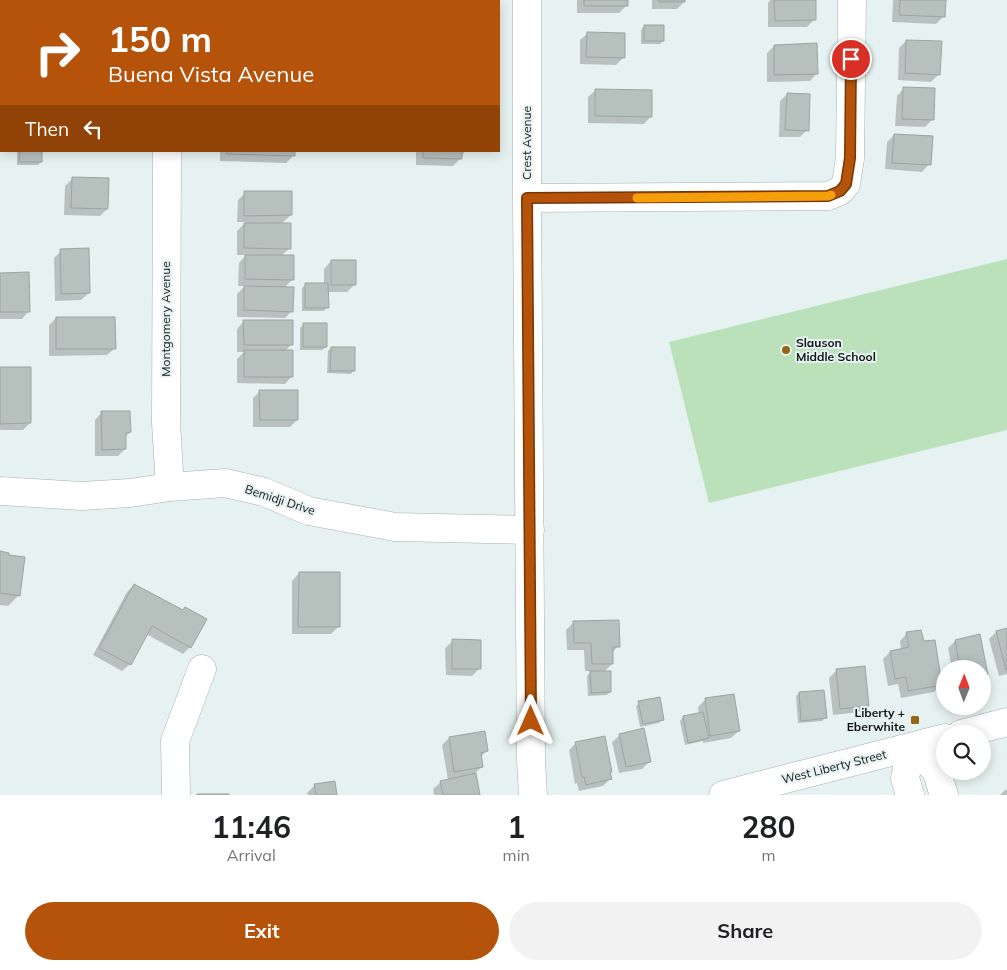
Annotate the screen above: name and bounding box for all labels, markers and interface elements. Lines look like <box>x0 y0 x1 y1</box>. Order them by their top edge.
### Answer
text: 150 m <box>108 17 212 61</box>
icon: right <box>25 20 90 85</box>
pin <box>830 38 872 80</box>
icon: arrive <box>837 45 865 73</box>
text: Buena Vista Avenue <box>108 60 314 88</box>
street label: Crest Avenue <box>519 106 534 180</box>
icon: left <box>79 115 107 143</box>
text: Then <box>25 117 69 141</box>
street label: Montgomery Avenue <box>158 261 173 377</box>
place label: Slauson Middle School <box>796 335 876 364</box>
marker: Slauson Middle School <box>780 344 792 356</box>
street label: Bemidji Drive <box>243 481 317 518</box>
north arrow <box>936 660 991 715</box>
map controls <box>936 660 991 780</box>
position arrow <box>504 694 556 746</box>
place label: Liberty + Eberwhite <box>847 705 905 734</box>
marker: Liberty + Eberwhite <box>909 714 921 726</box>
button: search <box>936 725 991 780</box>
street label: West Liberty Street <box>780 746 888 787</box>
text: 11:46 <box>212 808 291 846</box>
text: 1 <box>507 808 525 846</box>
text: 280 <box>741 808 795 846</box>
text: Arrival <box>227 845 276 865</box>
text: min <box>503 845 530 865</box>
text: m <box>761 845 775 865</box>
button: Exit <box>25 902 499 960</box>
button: Share <box>509 902 982 960</box>

